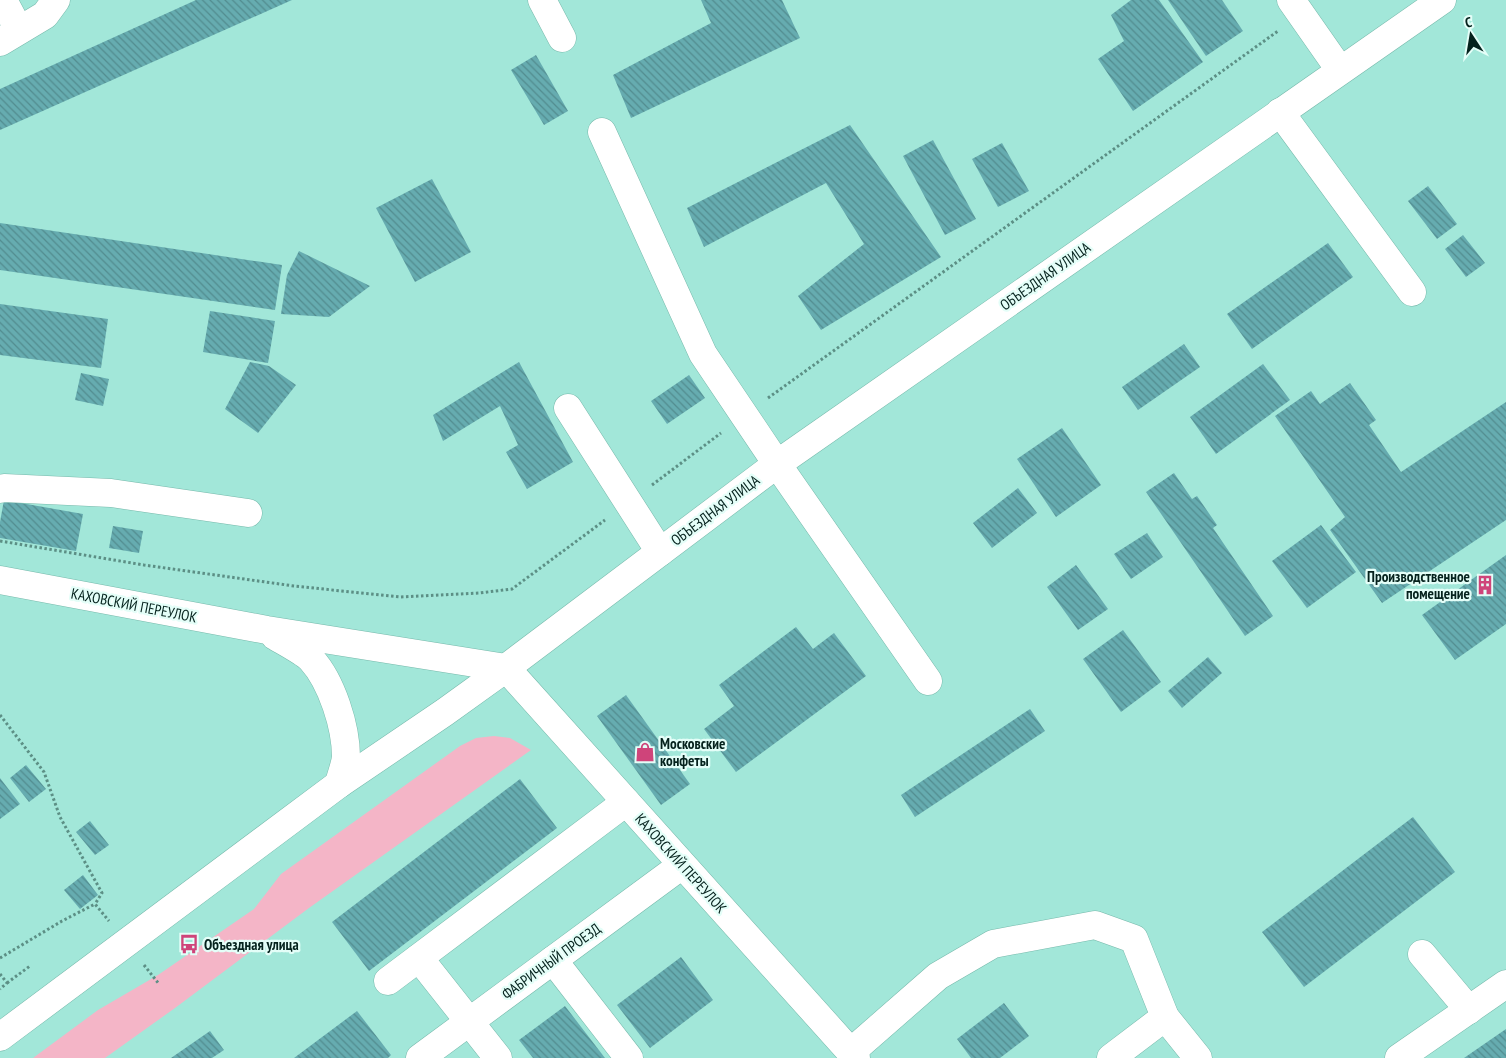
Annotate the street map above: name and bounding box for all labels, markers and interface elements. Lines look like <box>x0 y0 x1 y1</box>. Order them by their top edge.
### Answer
north arrow <box>1446 10 1496 60</box>
text: С <box>1463 13 1474 32</box>
street label: ОБЪЕЗДНАЯ УЛИЦА <box>996 237 1095 314</box>
street label: ОБЪЕЗДНАЯ УЛИЦА <box>667 470 764 550</box>
place label: Производственное помещение <box>1367 567 1470 603</box>
building icon: Производственное помещение <box>1474 574 1496 596</box>
street label: КАХОВСКИЙ ПЕРЕУЛОК <box>69 583 199 627</box>
place label: Московские конфеты <box>660 734 725 770</box>
shop icon: Московские конфеты <box>634 741 656 763</box>
street label: КАХОВСКИЙ ПЕРЕУЛОК <box>631 809 731 917</box>
street label: ФАБРИЧНЫЙ ПРОЕЗД <box>498 919 604 1003</box>
bus stop icon: Объездная улица <box>178 933 200 955</box>
place label: Объездная улица <box>204 935 299 954</box>

